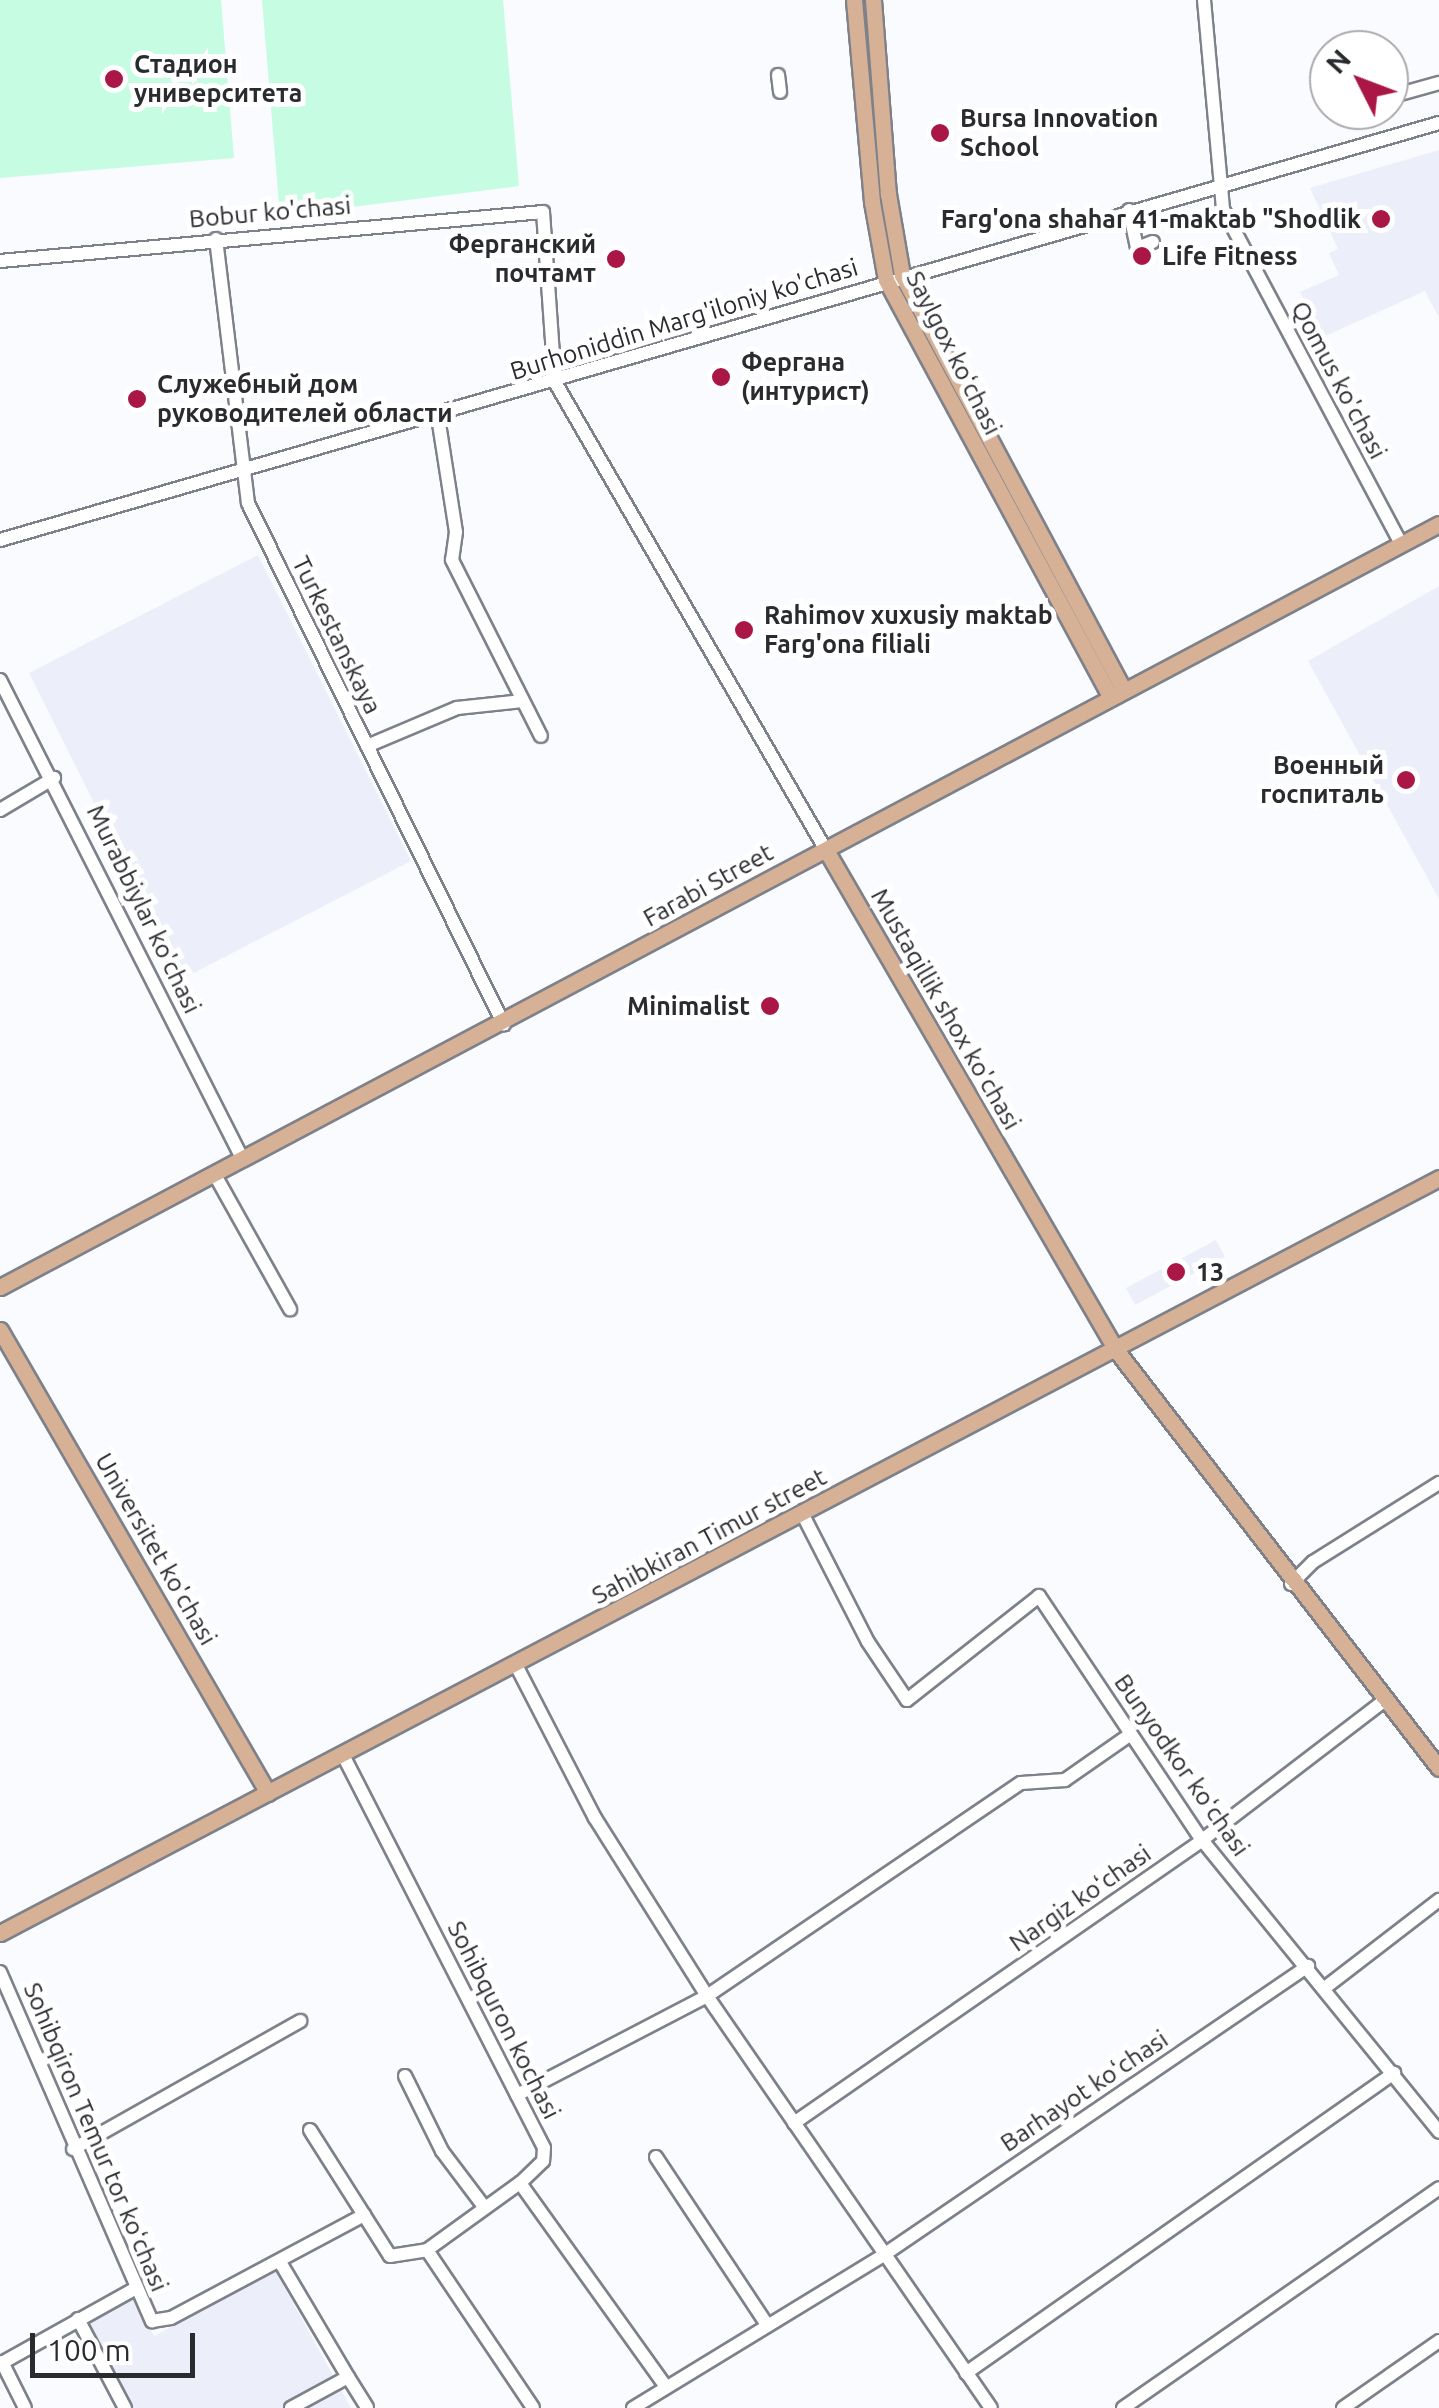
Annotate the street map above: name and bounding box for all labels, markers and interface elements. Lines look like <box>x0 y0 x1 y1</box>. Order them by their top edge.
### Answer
north arrow <box>1309 30 1409 130</box>
text: N <box>1319 43 1356 79</box>
place label: Стадион университета <box>134 50 302 109</box>
marker: Стадион университета <box>103 68 125 90</box>
place label: Bursa Innovation School <box>960 104 1158 163</box>
marker: Bursa Innovation School <box>929 122 951 144</box>
street label: Bobur ko'chasi <box>188 190 352 234</box>
place label: Farg'ona shahar 41-maktab "Shodlik <box>941 204 1361 234</box>
marker: Farg'ona shahar 41-maktab "Shodlik <box>1370 208 1392 230</box>
place label: Ферганский почтамт <box>448 230 596 289</box>
place label: Life Fitness <box>1162 241 1298 271</box>
marker: Life Fitness <box>1131 245 1153 267</box>
marker: Ферганский почтамт <box>605 248 627 270</box>
street label: Burhoniddin Marg'iloniy ko'chasi <box>507 252 861 386</box>
street label: Saylgox koʻchasi <box>900 266 1008 440</box>
street label: Qomus ko'chasi <box>1285 296 1393 464</box>
place label: Фергана (интурист) <box>741 348 870 407</box>
marker: Фергана (интурист) <box>710 366 732 388</box>
place label: Служебный дом руководителей области <box>157 370 452 429</box>
marker: Служебный дом руководителей области <box>126 388 148 410</box>
street label: Turkestanskaya <box>286 551 388 719</box>
place label: Rahimov xuxusiy maktab Farg'ona filiali <box>764 601 1053 660</box>
marker: Rahimov xuxusiy maktab Farg'ona filiali <box>733 619 755 641</box>
place label: Военный госпиталь <box>1260 751 1384 810</box>
marker: Военный госпиталь <box>1393 767 1419 793</box>
street label: Murabbiylar ko'chasi <box>80 800 208 1018</box>
street label: Farabi Street <box>638 837 778 933</box>
street label: Mustaqillik shox ko'chasi <box>865 883 1027 1135</box>
place label: Minimalist <box>627 991 750 1021</box>
marker: Minimalist <box>759 995 781 1017</box>
place label: 13 <box>1196 1257 1224 1287</box>
marker: 13 <box>1165 1261 1187 1283</box>
street label: Universitet ko'chasi <box>89 1448 223 1650</box>
street label: Sahibkiran Timur street <box>587 1461 831 1611</box>
street label: Bunyodkor koʻchasi <box>1108 1668 1256 1862</box>
street label: Nargiz koʻchasi <box>1003 1838 1157 1958</box>
street label: Sohibquron kochasi <box>441 1916 567 2124</box>
street label: Sohibqiron Temur tor koʻchasi <box>17 1978 175 2296</box>
street label: Barhayot koʻchasi <box>995 2024 1173 2158</box>
scale bar <box>35 2313 200 2375</box>
text: 100 m <box>47 2333 131 2367</box>

